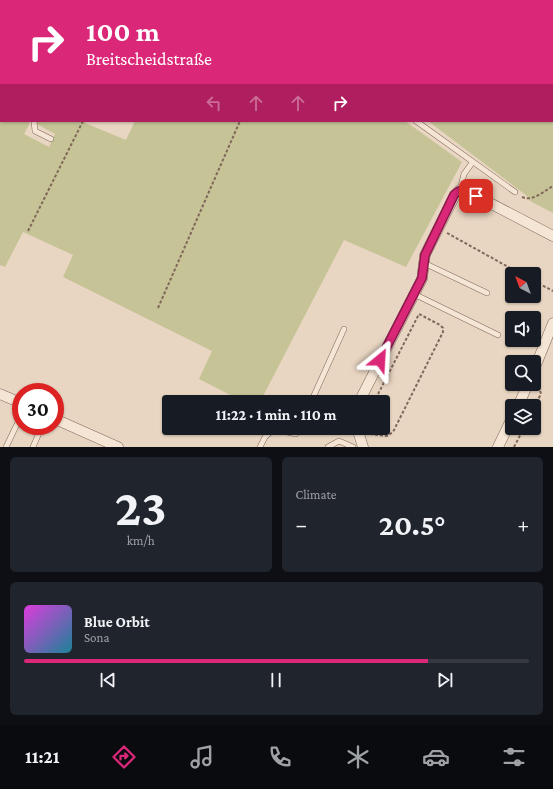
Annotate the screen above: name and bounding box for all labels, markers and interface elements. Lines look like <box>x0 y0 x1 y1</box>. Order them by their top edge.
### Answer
icon: right <box>20 16 72 68</box>
text: 100 m <box>86 16 160 47</box>
text: Breitscheidstraße <box>86 49 212 69</box>
icon: left <box>203 92 225 114</box>
icon: ahead <box>245 92 267 114</box>
icon: ahead <box>287 92 309 114</box>
icon: right <box>329 92 351 114</box>
pin <box>459 179 493 213</box>
icon: arrive <box>465 185 487 207</box>
north arrow <box>505 267 541 303</box>
map controls <box>505 267 541 435</box>
button: sound <box>505 311 541 347</box>
position arrow <box>359 339 401 381</box>
button: search <box>505 355 541 391</box>
speed limit sign: 30 <box>12 383 64 435</box>
button: layers <box>505 399 541 435</box>
text: 11:22 · 1 min · 110 m <box>216 407 336 423</box>
text: 23 <box>115 478 167 536</box>
text: Climate <box>296 487 336 502</box>
text: 20.5° <box>379 508 446 541</box>
text: − <box>296 512 307 537</box>
text: + <box>517 512 529 537</box>
text: km/h <box>127 533 155 548</box>
text: Blue Orbit <box>84 614 150 630</box>
text: Sona <box>84 630 110 645</box>
icon: previous <box>97 669 119 691</box>
icon: pause <box>265 669 287 691</box>
icon: next <box>434 669 456 691</box>
icon: directions <box>110 743 138 771</box>
icon: music <box>188 743 216 771</box>
icon: phone <box>266 743 294 771</box>
icon: climate <box>344 743 372 771</box>
icon: car <box>422 743 450 771</box>
icon: filters <box>500 743 528 771</box>
text: 11:21 <box>25 747 59 767</box>

